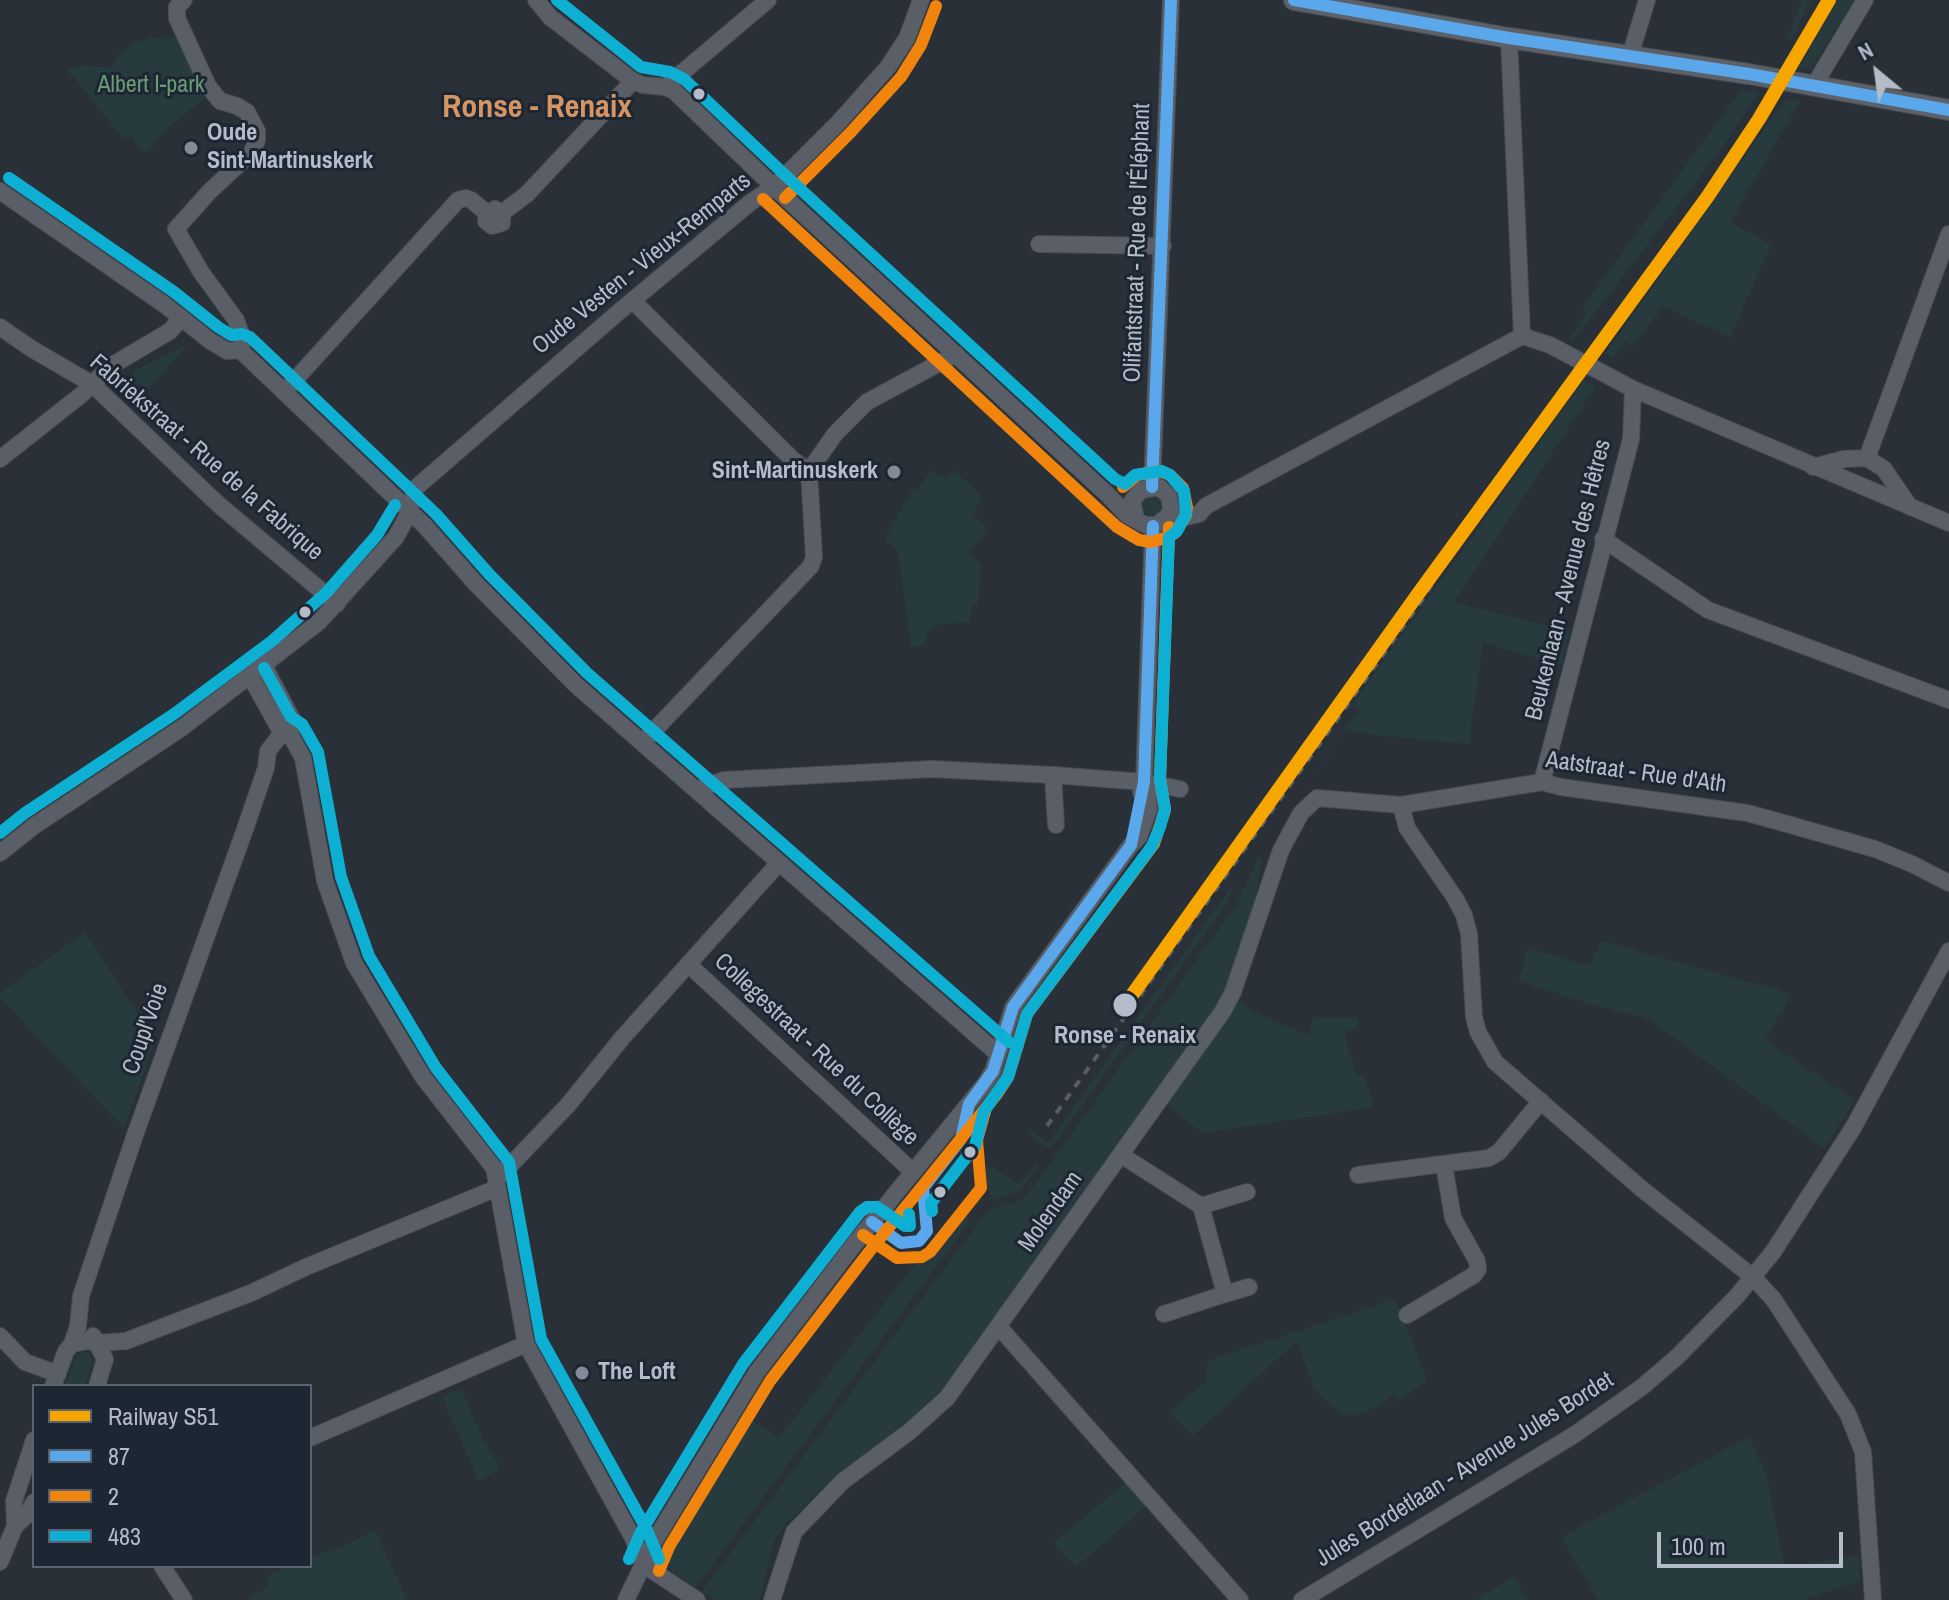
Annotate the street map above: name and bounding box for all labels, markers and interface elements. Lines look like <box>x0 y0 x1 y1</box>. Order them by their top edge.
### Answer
north arrow <box>1837 32 1917 112</box>
text: N <box>1852 35 1878 67</box>
park label: Albert I-park <box>97 72 205 100</box>
unlabelled marker <box>691 86 707 102</box>
district label: Ronse - Renaix <box>442 89 632 127</box>
street label: Olifantstraat - Rue de l'Éléphant <box>1119 103 1157 383</box>
place label: Oude Sint-Martinuskerk <box>207 120 373 176</box>
marker: Oude Sint-Martinuskerk <box>182 139 200 157</box>
street label: Oude Vesten - Vieux-Remparts <box>527 167 757 361</box>
street label: Fabriekstraat - Rue de la Fabrique <box>83 349 329 567</box>
street label: Beukenlaan - Avenue des Hêtres <box>1520 437 1618 723</box>
place label: Sint-Martinuskerk <box>712 458 878 486</box>
marker: Sint-Martinuskerk <box>885 463 903 481</box>
unlabelled marker <box>297 604 313 620</box>
street label: Aatstraat - Rue d'Ath <box>1544 746 1728 800</box>
street label: Collegestraat - Rue du Collège <box>708 948 924 1152</box>
street label: Coupl'Voie <box>117 980 175 1078</box>
marker: Ronse - Renaix <box>1111 991 1139 1019</box>
place label: Ronse - Renaix <box>1054 1023 1196 1051</box>
unlabelled marker <box>962 1144 978 1160</box>
street label: Molendam <box>1013 1166 1089 1258</box>
unlabelled marker <box>932 1184 948 1200</box>
place label: The Loft <box>598 1359 676 1387</box>
marker: The Loft <box>573 1364 591 1382</box>
street label: Jules Bordetlaan - Avenue Jules Bordet <box>1311 1366 1619 1574</box>
legend <box>32 1384 312 1568</box>
text: Railway S51 <box>108 1400 218 1432</box>
text: 87 <box>108 1440 130 1472</box>
text: 2 <box>108 1480 119 1512</box>
scale bar <box>1661 1516 1847 1566</box>
text: 483 <box>108 1520 141 1552</box>
text: 100 m <box>1671 1530 1726 1562</box>

